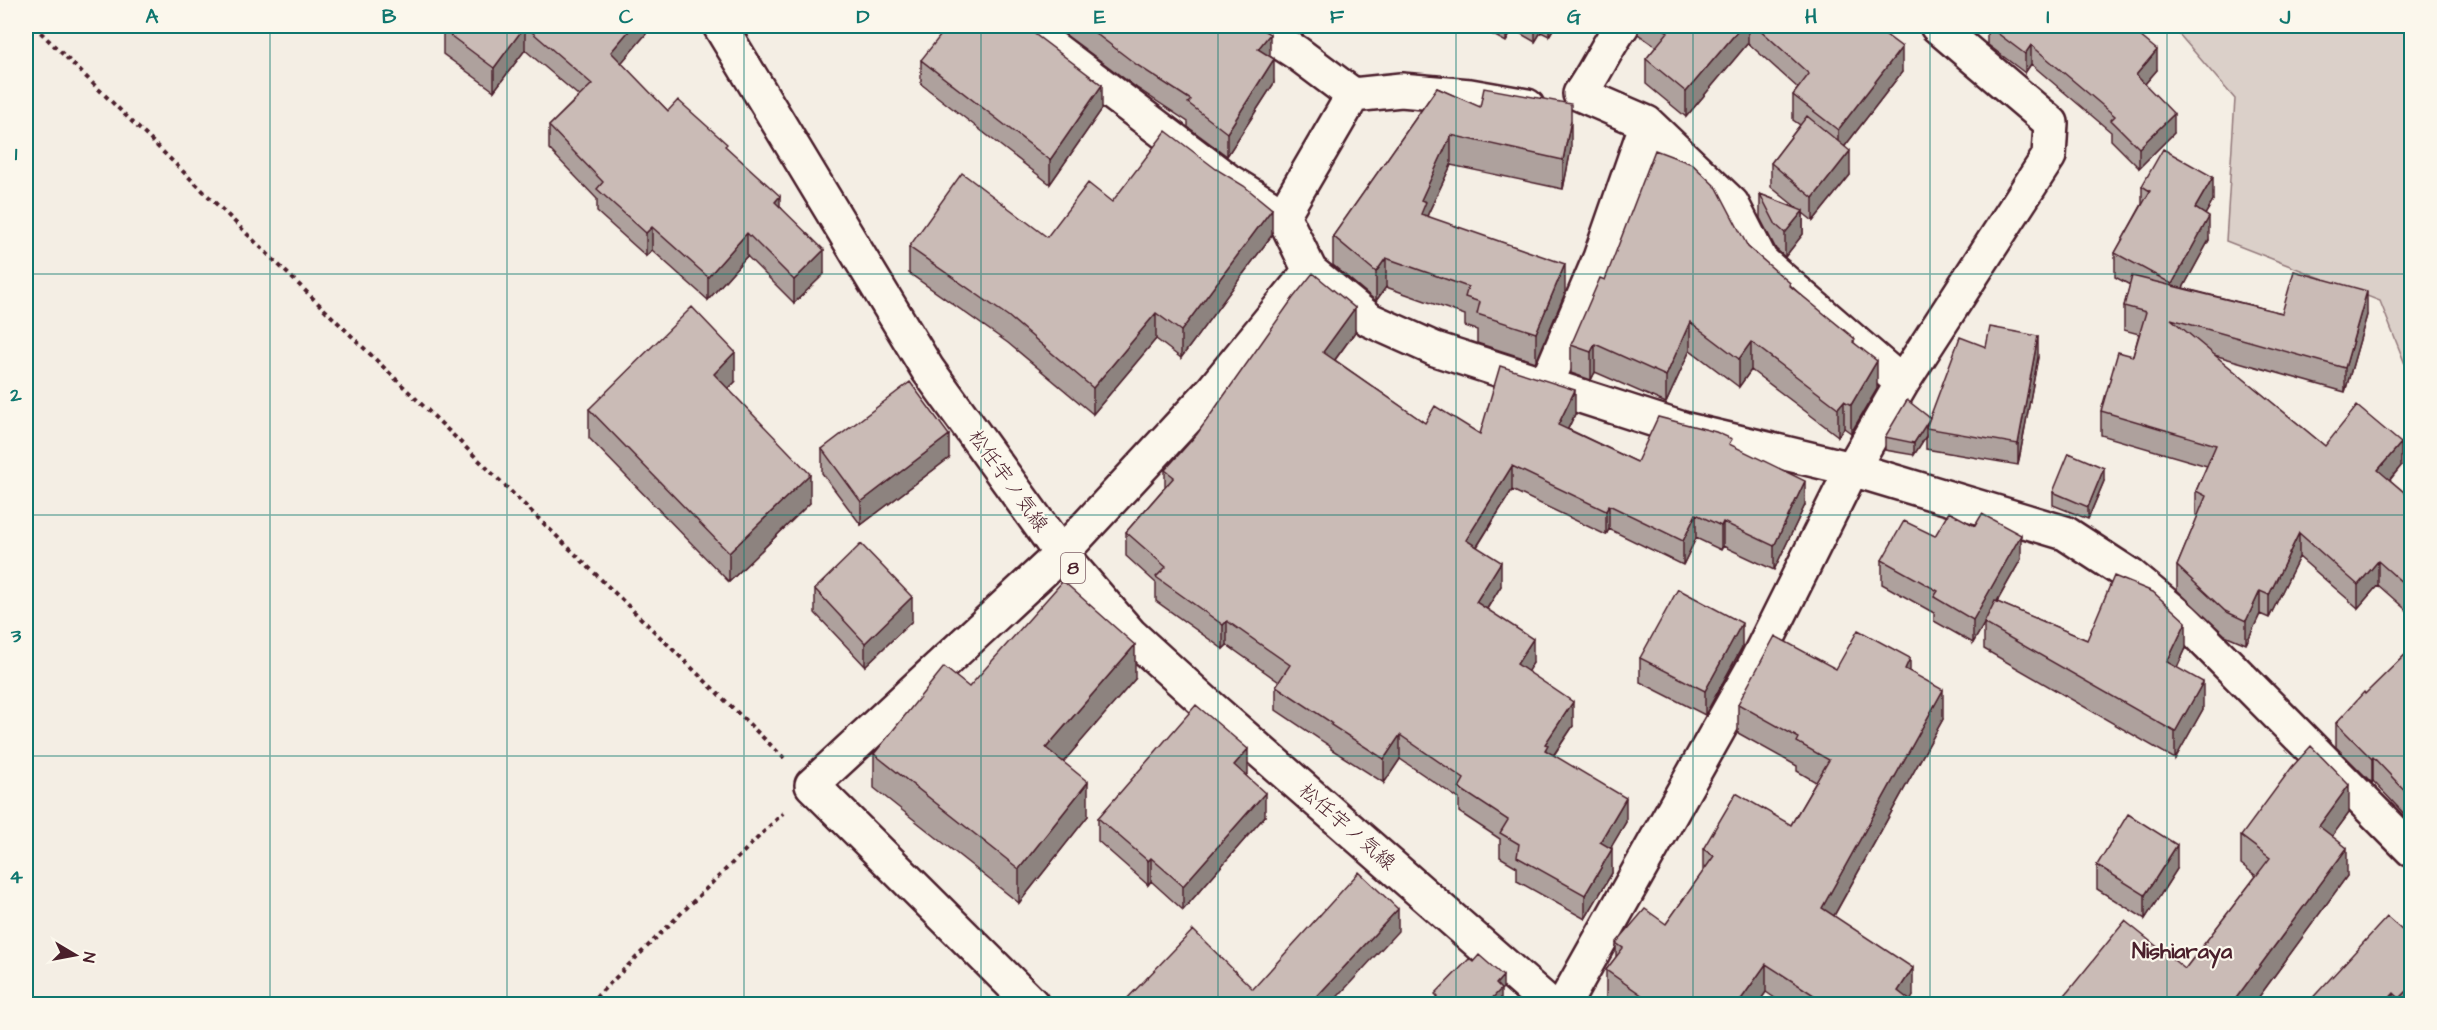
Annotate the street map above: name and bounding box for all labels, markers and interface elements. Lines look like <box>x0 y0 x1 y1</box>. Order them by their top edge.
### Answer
text: A <box>146 3 159 31</box>
text: B <box>382 3 397 31</box>
text: C <box>619 3 634 31</box>
text: D <box>857 3 870 31</box>
text: E <box>1094 3 1106 31</box>
text: F <box>1330 3 1345 31</box>
text: G <box>1567 3 1581 31</box>
text: H <box>1805 3 1817 31</box>
text: I <box>2046 3 2050 31</box>
text: J <box>2279 3 2291 31</box>
text: 1 <box>15 140 18 168</box>
text: 2 <box>9 381 22 409</box>
street label: 松任宇ノ気線 <box>961 424 1055 538</box>
road number: 8 <box>1061 553 1085 583</box>
text: 3 <box>10 622 22 650</box>
street label: 松任宇ノ気線 <box>1293 777 1401 877</box>
text: 4 <box>9 863 23 891</box>
north arrow <box>45 925 105 985</box>
district label: Nishiaraya <box>2132 936 2233 969</box>
text: N <box>77 951 100 964</box>

